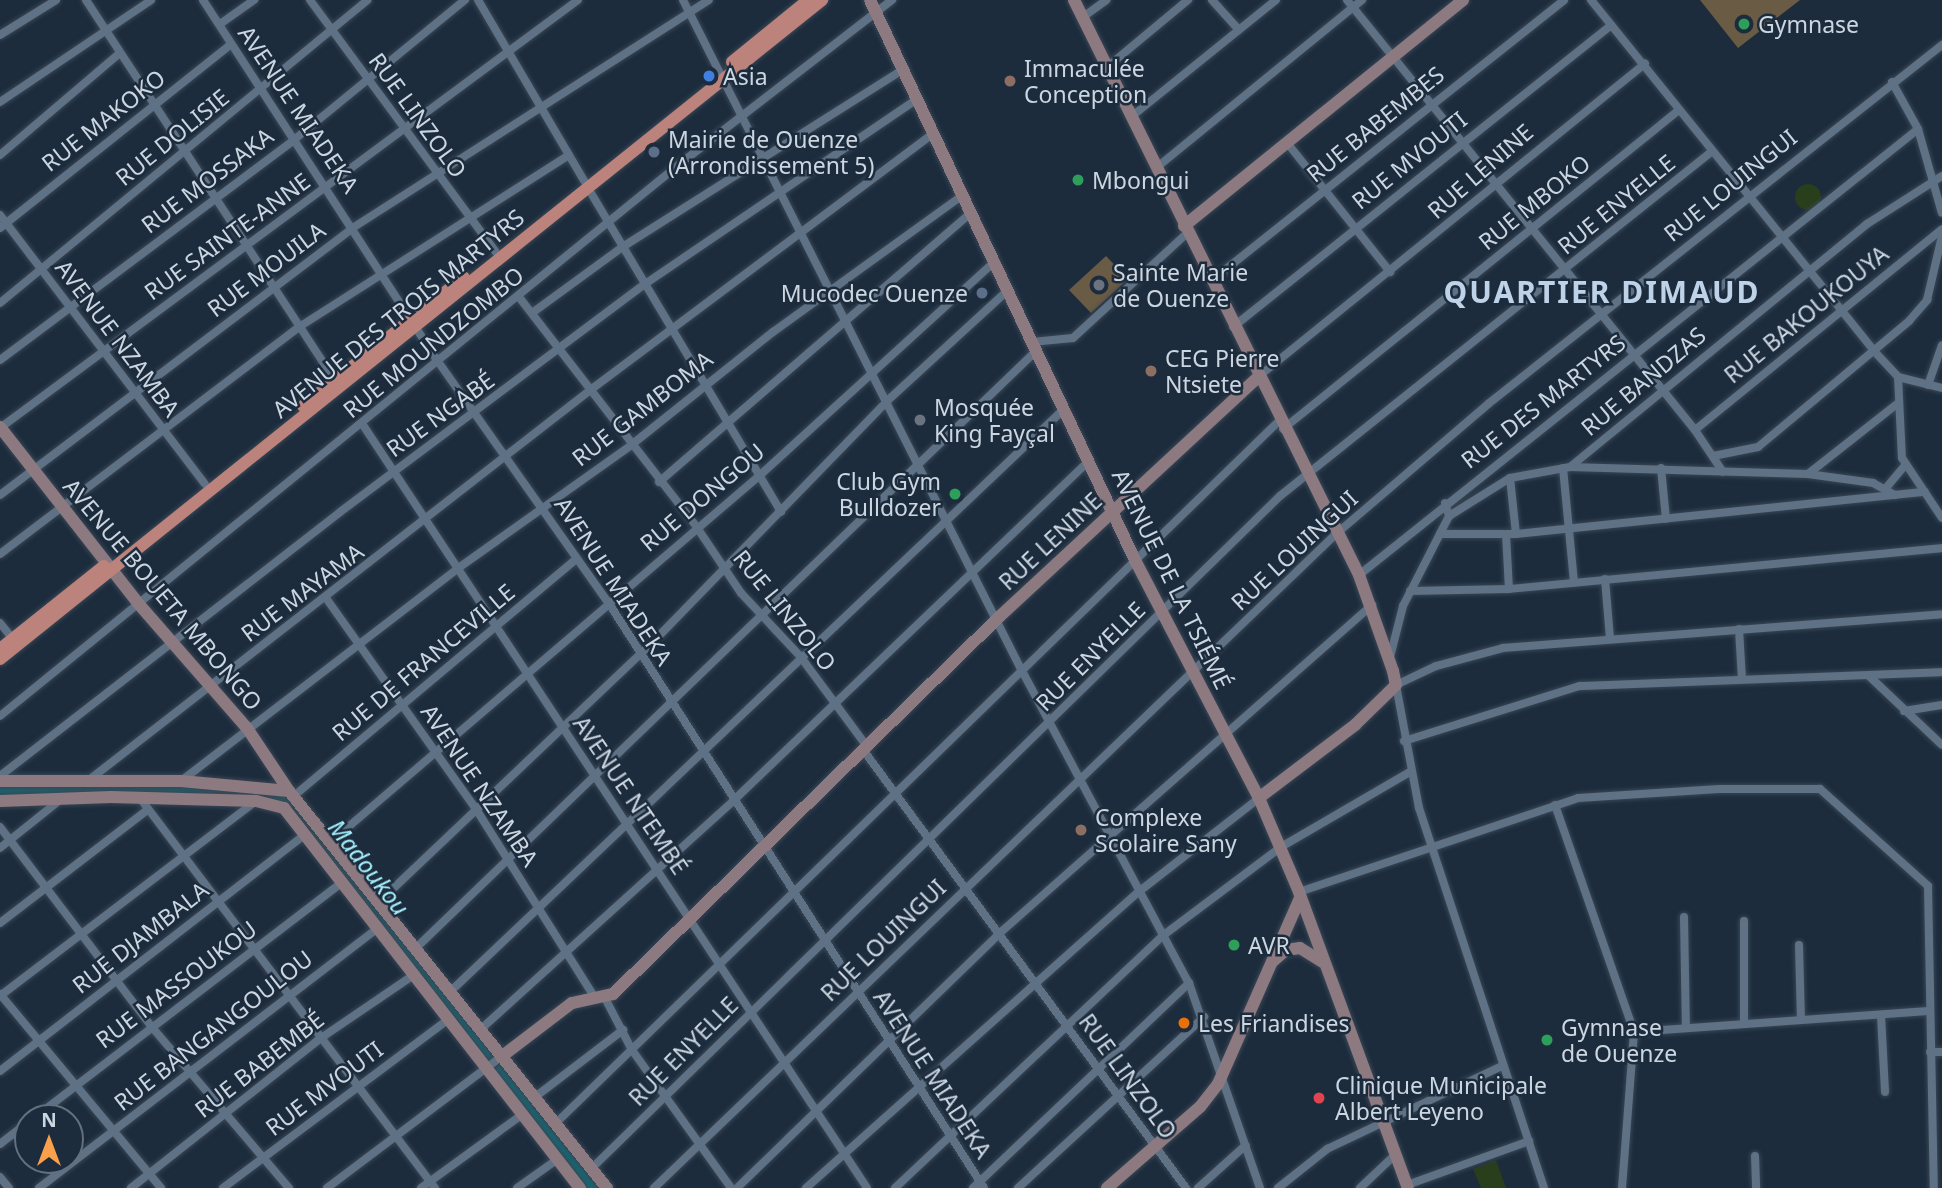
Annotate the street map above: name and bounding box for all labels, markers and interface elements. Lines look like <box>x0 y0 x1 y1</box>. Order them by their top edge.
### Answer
place label: Gymnase <box>1758 10 1859 38</box>
marker: Gymnase <box>1736 16 1752 32</box>
street label: AVENUE MIADEKA <box>233 20 365 198</box>
street label: RUE LINZOLO <box>363 47 473 183</box>
place label: Immaculée Conception <box>1024 54 1147 108</box>
street label: RUE BABEMBES <box>1301 60 1449 188</box>
place label: Asia <box>723 62 768 90</box>
street label: RUE MAKOKO <box>36 63 170 177</box>
marker: Asia <box>701 68 717 84</box>
marker: Immaculée Conception <box>1002 73 1018 89</box>
street label: RUE DOLISIE <box>110 83 234 191</box>
street label: RUE MVOUTI <box>1346 105 1472 215</box>
street label: RUE LENINE <box>1422 118 1538 224</box>
street label: RUE MOSSAKA <box>136 122 278 238</box>
street label: RUE LOUINGUI <box>1658 123 1802 247</box>
place label: Mairie de Ouenze (Arrondissement 5) <box>668 125 874 179</box>
marker: Mairie de Ouenze (Arrondissement 5) <box>646 144 662 160</box>
street label: RUE ENYELLE <box>1552 148 1680 260</box>
street label: RUE MBOKO <box>1473 149 1595 255</box>
place label: Mbongui <box>1092 166 1189 194</box>
street label: RUE SAINTE-ANNE <box>139 167 315 305</box>
marker: Mbongui <box>1070 172 1086 188</box>
street label: AVENUE DES TROIS MARTYRS <box>267 203 529 423</box>
street label: RUE MOUILA <box>202 216 330 322</box>
street label: RUE BAKOUKOUYA <box>1718 239 1894 389</box>
street label: AVENUE NZAMBA <box>50 254 186 422</box>
place label: Sainte Marie de Ouenze <box>1113 258 1248 312</box>
street label: RUE MOUNDZOMBO <box>337 261 529 423</box>
district label: QUARTIER DIMAUD <box>1445 274 1759 310</box>
marker: Sainte Marie de Ouenze <box>1091 277 1107 293</box>
place label: Mucodec Ouenze <box>781 279 968 307</box>
marker: Mucodec Ouenze <box>974 285 990 301</box>
street label: RUE BANDZAS <box>1575 321 1711 441</box>
street label: RUE DES MARTYRS <box>1455 328 1631 474</box>
place label: CEG Pierre Ntsiete <box>1165 344 1279 398</box>
street label: RUE GAMBOMA <box>566 345 718 471</box>
marker: CEG Pierre Ntsiete <box>1143 363 1159 379</box>
street label: RUE NGABÉ <box>381 366 499 462</box>
place label: Mosquée King Fayçal <box>934 393 1055 447</box>
marker: Mosquée King Fayçal <box>912 412 928 428</box>
street label: RUE DONGOU <box>634 437 770 557</box>
street label: AVENUE DE LA TSIÉMÉ <box>1107 464 1237 694</box>
place label: Club Gym Bulldozer <box>836 467 941 521</box>
street label: AVENUE BOUETA MBONGO <box>58 473 268 715</box>
street label: RUE LOUINGUI <box>1225 484 1363 616</box>
marker: Club Gym Bulldozer <box>947 486 963 502</box>
street label: RUE LENINE <box>993 486 1107 596</box>
street label: AVENUE MIADEKA <box>549 492 679 670</box>
street label: RUE MAYAMA <box>235 537 369 647</box>
street label: RUE LINZOLO <box>728 544 842 676</box>
street label: RUE DE FRANCEVILLE <box>326 578 520 746</box>
street label: RUE ENYELLE <box>1030 596 1150 716</box>
street label: AVENUE NZAMBA <box>416 699 544 871</box>
street label: AVENUE NTEMBÉ <box>568 711 694 879</box>
place label: Complexe Scolaire Sany <box>1095 803 1237 857</box>
water label: Madoukou <box>323 813 415 921</box>
marker: Complexe Scolaire Sany <box>1073 822 1089 838</box>
street label: RUE LOUINGUI <box>815 873 951 1007</box>
street label: RUE DJAMBALA <box>67 875 213 999</box>
street label: RUE MASSOUKOU <box>90 915 262 1053</box>
place label: AVR <box>1248 931 1290 959</box>
marker: AVR <box>1226 937 1242 953</box>
street label: RUE BANGANGOULOU <box>108 944 318 1116</box>
street label: AVENUE MIADEKA <box>868 985 998 1163</box>
street label: RUE ENYELLE <box>623 991 743 1111</box>
street label: RUE BABEMBÉ <box>189 1005 329 1123</box>
street label: RUE LINZOLO <box>1073 1008 1183 1144</box>
place label: Les Friandises <box>1198 1009 1350 1037</box>
place label: Gymnase de Ouenze <box>1561 1013 1677 1067</box>
marker: Les Friandises <box>1176 1015 1192 1031</box>
marker: Gymnase de Ouenze <box>1539 1032 1555 1048</box>
street label: RUE MVOUTI <box>260 1035 388 1141</box>
place label: Clinique Municipale Albert Leyeno <box>1335 1071 1547 1125</box>
marker: Clinique Municipale Albert Leyeno <box>1309 1088 1329 1108</box>
north arrow <box>14 1104 84 1174</box>
text: N <box>41 1107 57 1133</box>

